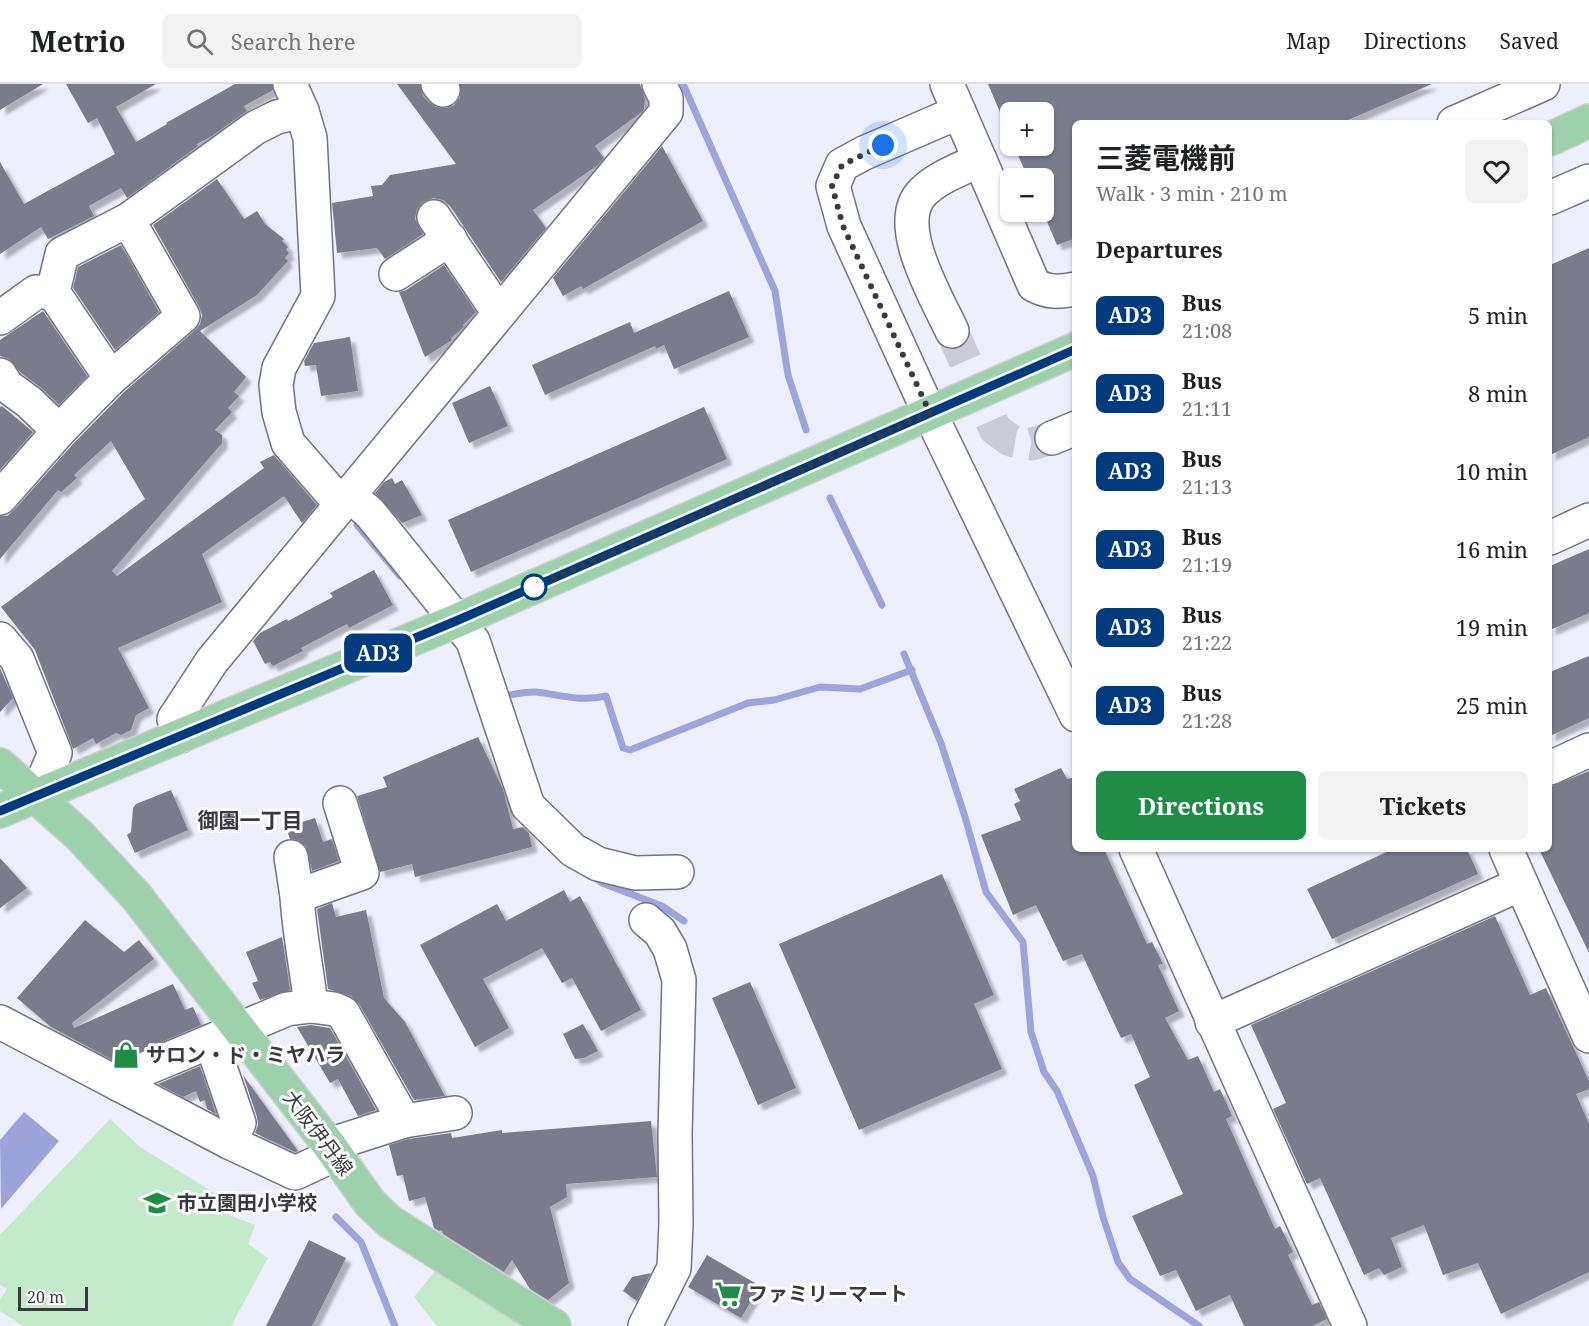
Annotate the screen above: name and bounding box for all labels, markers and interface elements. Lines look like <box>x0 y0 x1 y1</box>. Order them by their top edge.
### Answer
search box <box>162 14 582 68</box>
text: Metrio <box>30 22 126 60</box>
icon: search <box>183 25 216 58</box>
text: Search here <box>231 26 356 56</box>
text: Map <box>1286 27 1331 55</box>
text: Directions <box>1364 27 1466 55</box>
text: Saved <box>1499 27 1559 55</box>
map controls <box>1000 102 1054 222</box>
button: + <box>1000 102 1054 156</box>
your location <box>868 130 898 160</box>
text: 三菱電機前 <box>1096 138 1236 176</box>
button: heart <box>1465 140 1528 203</box>
button: − <box>1000 168 1054 222</box>
text: Walk · 3 min · 210 m <box>1096 180 1288 207</box>
text: Departures <box>1096 234 1223 264</box>
text: Bus <box>1182 287 1222 317</box>
text: 5 min <box>1468 300 1528 330</box>
text: AD3 <box>1108 301 1152 329</box>
text: 21:08 <box>1182 317 1232 344</box>
text: Bus <box>1182 365 1222 395</box>
text: 8 min <box>1468 378 1528 408</box>
text: AD3 <box>1108 379 1152 407</box>
text: 21:11 <box>1182 395 1232 422</box>
text: Bus <box>1182 443 1222 473</box>
text: 10 min <box>1456 456 1528 486</box>
text: AD3 <box>1108 457 1152 485</box>
text: 21:13 <box>1182 473 1232 500</box>
text: Bus <box>1182 521 1222 551</box>
text: 16 min <box>1456 534 1528 564</box>
text: AD3 <box>1108 535 1152 563</box>
text: 21:19 <box>1182 551 1232 578</box>
unlabelled marker <box>521 574 547 600</box>
text: Bus <box>1182 599 1222 629</box>
text: 19 min <box>1456 612 1528 642</box>
text: AD3 <box>1108 613 1152 641</box>
text: 21:22 <box>1182 629 1232 656</box>
line badge: AD3 <box>344 634 412 672</box>
text: AD3 <box>356 639 400 667</box>
text: Bus <box>1182 677 1222 707</box>
text: 25 min <box>1456 690 1528 720</box>
text: AD3 <box>1108 691 1152 719</box>
text: 21:28 <box>1182 707 1232 734</box>
button: Directions <box>1096 771 1306 840</box>
button: Tickets <box>1318 771 1528 840</box>
district label: 御園一丁目 <box>198 806 303 834</box>
shop icon: サロン・ド・ミヤハラ <box>111 1040 141 1070</box>
place label: サロン・ド・ミヤハラ <box>146 1041 346 1068</box>
street label: 大阪伊丹線 <box>278 1085 359 1181</box>
school or university icon: 市立園田小学校 <box>142 1188 172 1218</box>
place label: 市立園田小学校 <box>177 1189 317 1216</box>
supermarket icon: ファミリーマート <box>713 1279 743 1309</box>
place label: ファミリーマート <box>748 1280 908 1307</box>
scale bar <box>18 1284 88 1312</box>
text: 20 m <box>27 1286 64 1308</box>

